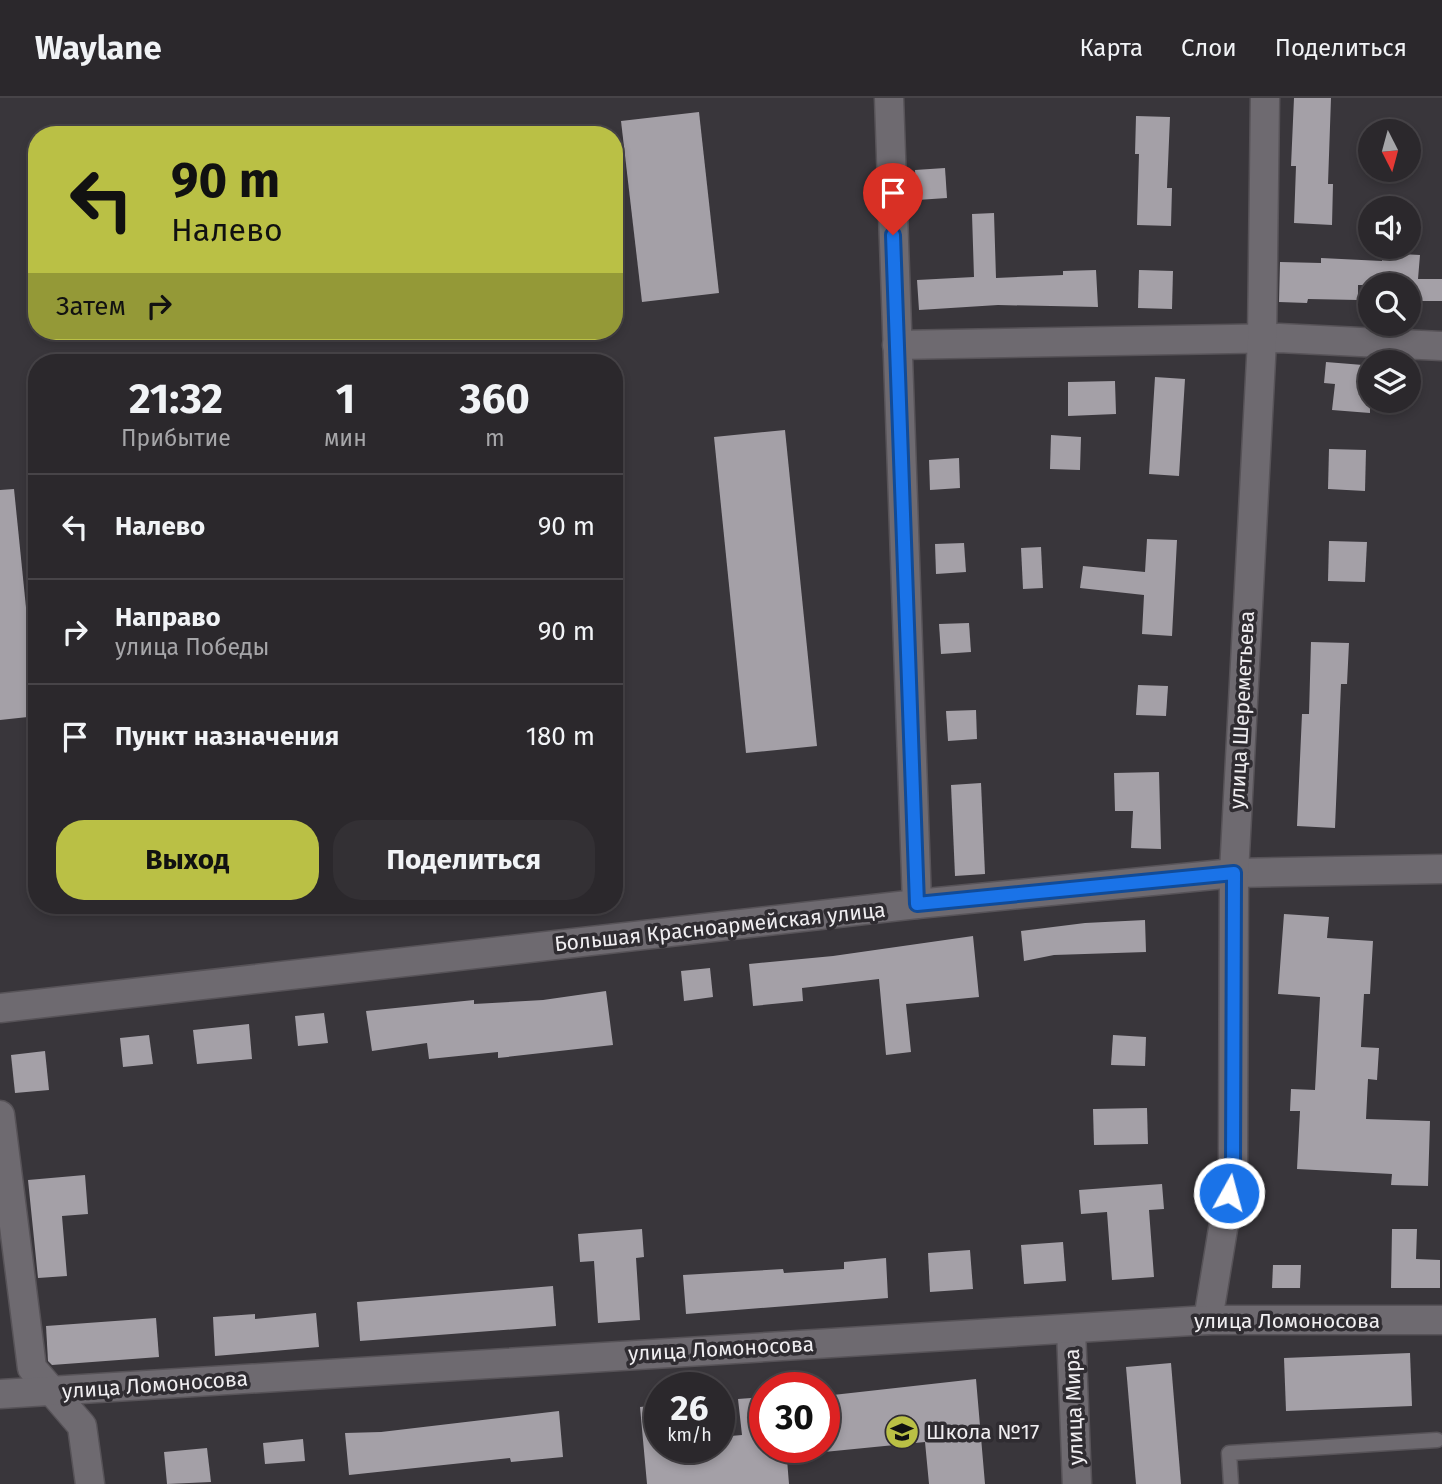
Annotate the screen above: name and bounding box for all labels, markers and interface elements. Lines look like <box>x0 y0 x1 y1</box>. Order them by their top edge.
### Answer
text: Waylane <box>35 28 162 68</box>
text: Карта <box>1079 34 1143 62</box>
text: Слои <box>1181 34 1237 62</box>
text: Поделиться <box>1275 34 1407 62</box>
north arrow <box>1358 119 1421 182</box>
map controls <box>1358 119 1421 413</box>
text: 90 m <box>171 151 280 210</box>
icon: left <box>56 154 147 245</box>
pin <box>863 163 923 235</box>
icon: arrive <box>874 174 912 212</box>
button: sound <box>1358 196 1421 259</box>
text: Налево <box>171 211 283 249</box>
button: search <box>1358 273 1421 336</box>
icon: right <box>140 287 178 325</box>
text: Затем <box>56 291 126 322</box>
button: layers <box>1358 350 1421 413</box>
text: 21:32 <box>129 374 223 424</box>
text: 1 <box>336 374 355 424</box>
text: 360 <box>460 374 530 424</box>
text: Прибытие <box>121 424 231 452</box>
text: мин <box>324 424 367 452</box>
text: m <box>485 424 505 452</box>
icon: left <box>56 508 94 546</box>
text: Налево <box>115 511 205 542</box>
text: 90 m <box>538 511 595 542</box>
text: Направо <box>115 602 221 633</box>
street label: улица Шереметьева <box>1224 610 1260 810</box>
icon: right <box>56 613 94 651</box>
text: 90 m <box>538 616 595 647</box>
text: улица Победы <box>115 633 269 661</box>
icon: arrive <box>56 718 94 756</box>
text: Пункт назначения <box>115 721 339 752</box>
text: 180 m <box>526 721 595 752</box>
button: Выход <box>56 820 319 900</box>
button: Поделиться <box>333 820 595 900</box>
street label: Большая Красноармейская улица <box>553 897 887 957</box>
position arrow <box>1192 1156 1266 1230</box>
street label: улица Ломоносова <box>1194 1308 1380 1334</box>
street label: улица Ломоносова <box>627 1331 815 1367</box>
street label: улица Мира <box>1059 1348 1089 1466</box>
street label: улица Ломоносова <box>61 1366 249 1404</box>
speed limit sign: 30 <box>749 1372 840 1463</box>
text: 26 <box>671 1387 708 1429</box>
school or university icon: Школа №17 <box>883 1413 921 1451</box>
place label: Школа №17 <box>926 1419 1039 1445</box>
text: km/h <box>667 1424 712 1446</box>

